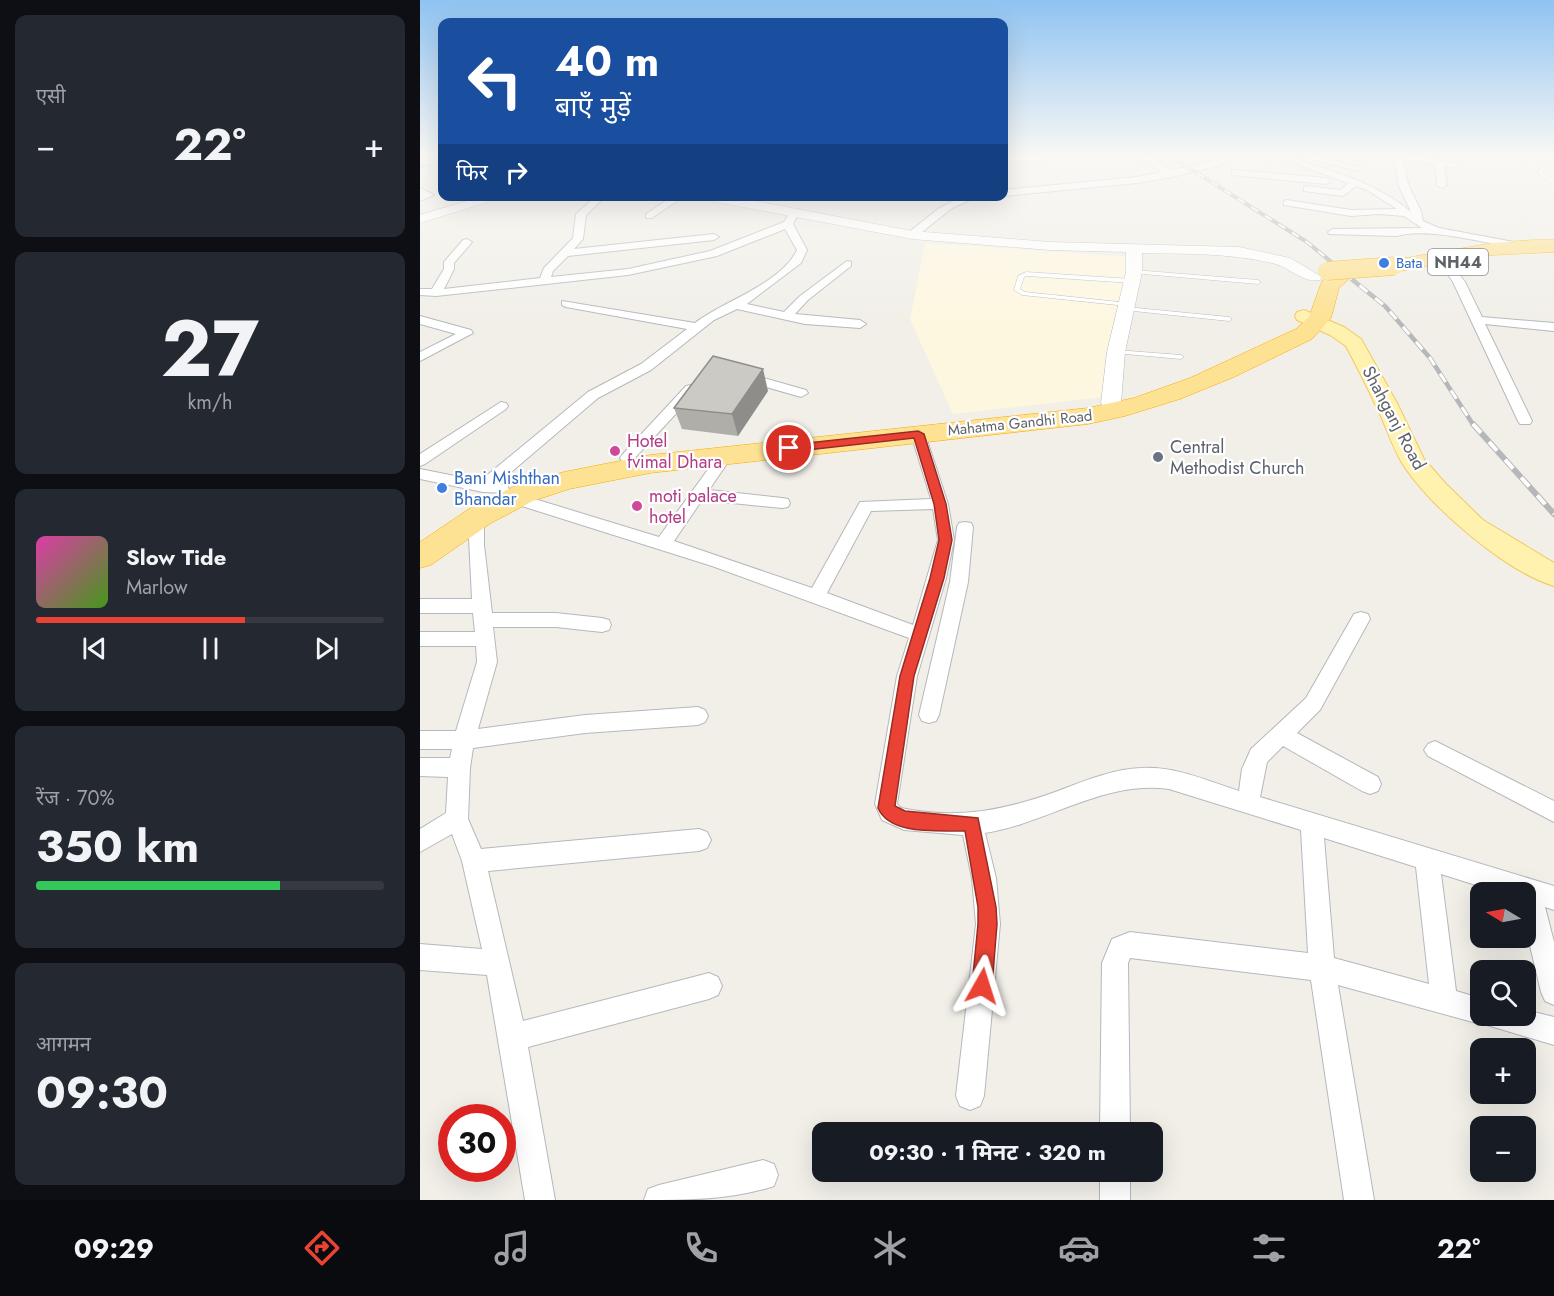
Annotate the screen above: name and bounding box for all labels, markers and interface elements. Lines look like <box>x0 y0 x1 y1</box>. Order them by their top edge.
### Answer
text: 40 m <box>555 31 659 92</box>
icon: left <box>456 42 534 120</box>
text: एसी <box>36 82 66 111</box>
text: बाएँ मुड़ें <box>555 87 631 126</box>
text: 22° <box>173 112 246 177</box>
text: − <box>36 122 55 169</box>
text: + <box>364 122 384 169</box>
text: फिर <box>456 156 488 188</box>
icon: right <box>500 156 533 189</box>
road number: NH44 <box>1428 249 1488 275</box>
place label: Bata <box>1396 252 1422 274</box>
marker: Bata <box>1377 256 1391 270</box>
text: 27 <box>161 293 259 405</box>
street label: Shahganj Road <box>1356 361 1432 475</box>
text: km/h <box>187 388 233 417</box>
street label: Mahatma Gandhi Road <box>947 404 1093 442</box>
pin <box>763 422 814 473</box>
place label: Hotel fvimal Dhara <box>627 428 722 475</box>
icon: arrive <box>772 431 805 464</box>
place label: Central Methodist Church <box>1170 434 1305 481</box>
marker: Hotel fvimal Dhara <box>608 444 622 458</box>
marker: Central Methodist Church <box>1151 450 1165 464</box>
place label: Bani Mishthan Bhandar <box>454 465 560 512</box>
marker: Bani Mishthan Bhandar <box>435 481 449 495</box>
place label: moti palace hotel <box>649 483 737 530</box>
marker: moti palace hotel <box>630 499 644 513</box>
text: Slow Tide <box>126 541 226 573</box>
text: Marlow <box>126 573 188 602</box>
icon: previous <box>78 632 111 665</box>
icon: pause <box>194 632 227 665</box>
icon: next <box>310 632 343 665</box>
text: रेंज · 70% <box>36 784 115 813</box>
text: 350 km <box>36 814 199 879</box>
north arrow <box>1470 882 1536 948</box>
map controls <box>1470 882 1536 1182</box>
position arrow <box>950 954 1014 1018</box>
button: search <box>1470 960 1536 1026</box>
text: आगमन <box>36 1030 91 1059</box>
button: + <box>1470 1038 1536 1104</box>
text: 09:30 <box>36 1060 168 1125</box>
speed limit sign: 30 <box>438 1104 516 1182</box>
button: − <box>1470 1116 1536 1182</box>
text: 09:30 · 1 मिनट · 320 m <box>869 1136 1106 1168</box>
icon: directions <box>301 1227 343 1269</box>
icon: music <box>491 1227 533 1269</box>
icon: phone <box>680 1227 722 1269</box>
icon: climate <box>869 1227 911 1269</box>
icon: car <box>1058 1227 1100 1269</box>
icon: filters <box>1248 1227 1290 1269</box>
text: 09:29 <box>74 1229 154 1268</box>
text: 22° <box>1437 1229 1480 1268</box>

